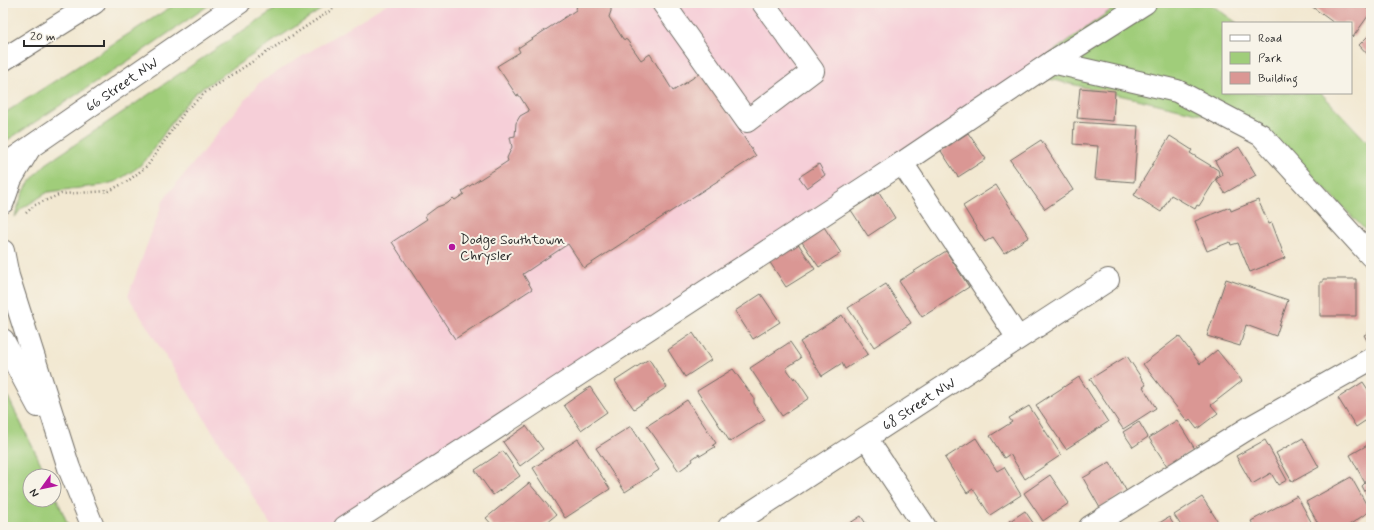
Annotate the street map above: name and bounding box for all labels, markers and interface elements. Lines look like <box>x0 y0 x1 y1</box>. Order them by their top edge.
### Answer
scale bar <box>24 22 104 48</box>
legend <box>1222 22 1352 94</box>
text: 20 m <box>30 29 56 45</box>
text: Road <box>1258 31 1282 47</box>
text: Park <box>1258 51 1282 67</box>
street label: 66 Street NW <box>82 54 162 116</box>
text: Building <box>1258 71 1298 88</box>
place label: Dodge Southtown Chrysler <box>460 231 565 265</box>
marker: Dodge Southtown Chrysler <box>447 242 457 252</box>
street label: 68 Street NW <box>879 374 959 435</box>
north arrow <box>22 468 62 508</box>
text: N <box>27 486 42 500</box>

